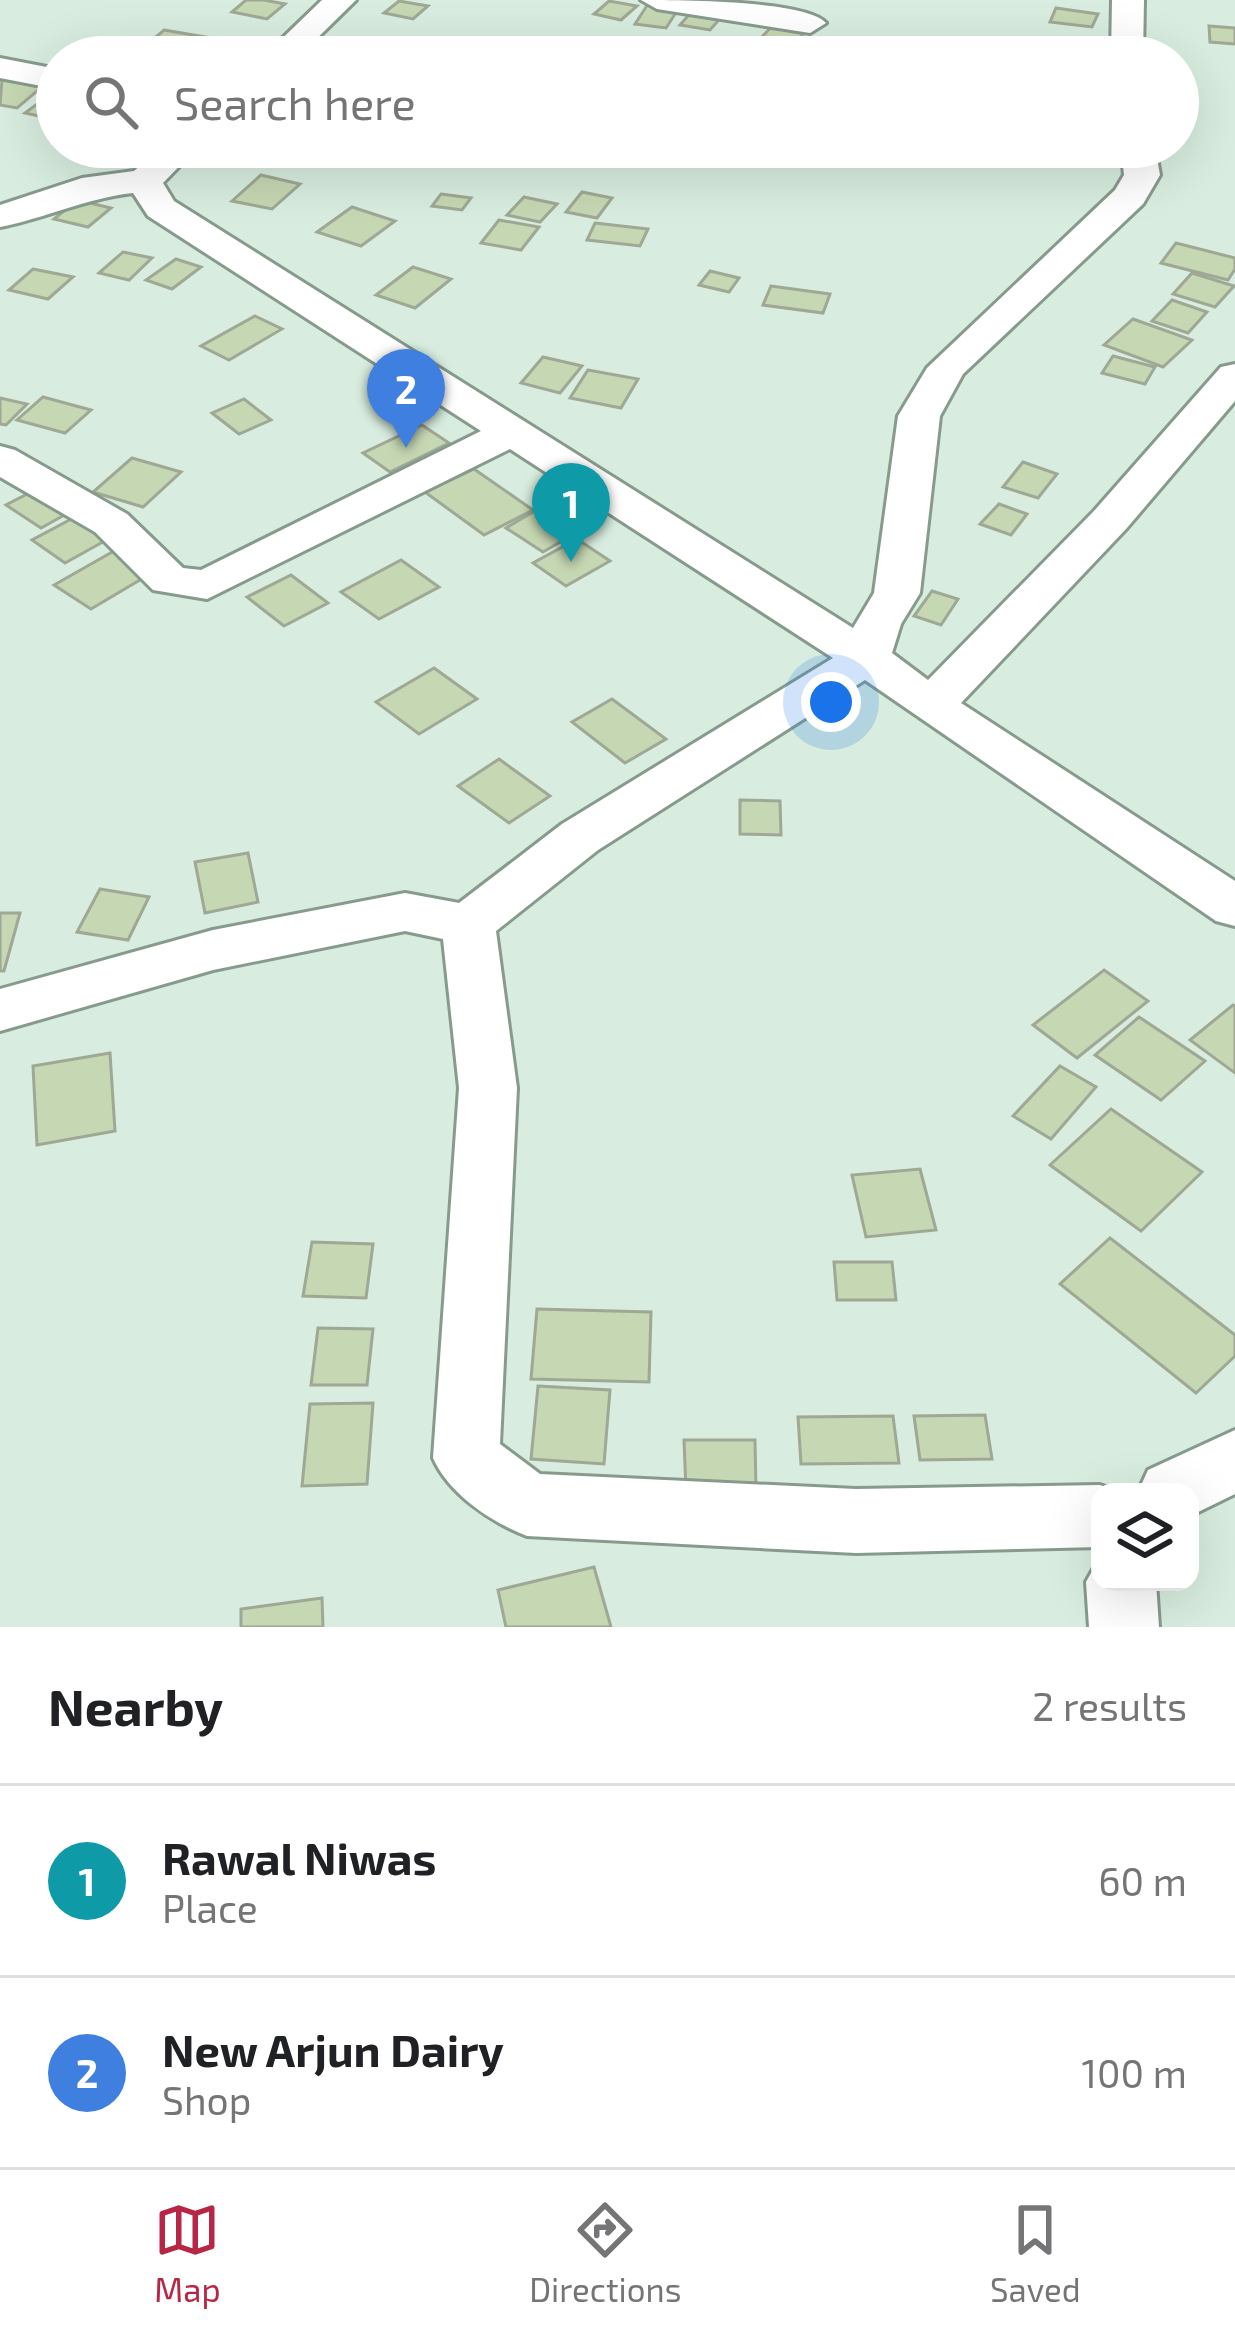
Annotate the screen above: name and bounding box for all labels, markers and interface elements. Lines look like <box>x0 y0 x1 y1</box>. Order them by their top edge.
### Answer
search box <box>36 36 1199 168</box>
icon: search <box>78 69 144 135</box>
text: Search here <box>174 75 416 129</box>
pin: 2 <box>367 349 445 448</box>
pin: 1 <box>532 463 610 562</box>
your location <box>801 672 861 732</box>
map controls <box>1091 1483 1199 1591</box>
button: layers <box>1091 1483 1199 1591</box>
text: Nearby <box>48 1675 223 1736</box>
text: 2 results <box>1032 1682 1187 1729</box>
text: Rawal Niwas <box>162 1830 436 1884</box>
text: 1 <box>79 1857 95 1904</box>
text: 60 m <box>1098 1857 1187 1904</box>
text: Place <box>162 1884 258 1931</box>
text: New Arjun Dairy <box>162 2022 504 2076</box>
text: 2 <box>76 2049 98 2096</box>
text: 100 m <box>1082 2049 1187 2096</box>
text: Shop <box>162 2076 251 2123</box>
tab: Map <box>154 2197 221 2309</box>
tab: Directions <box>529 2197 681 2309</box>
tab: Saved <box>990 2197 1081 2309</box>

